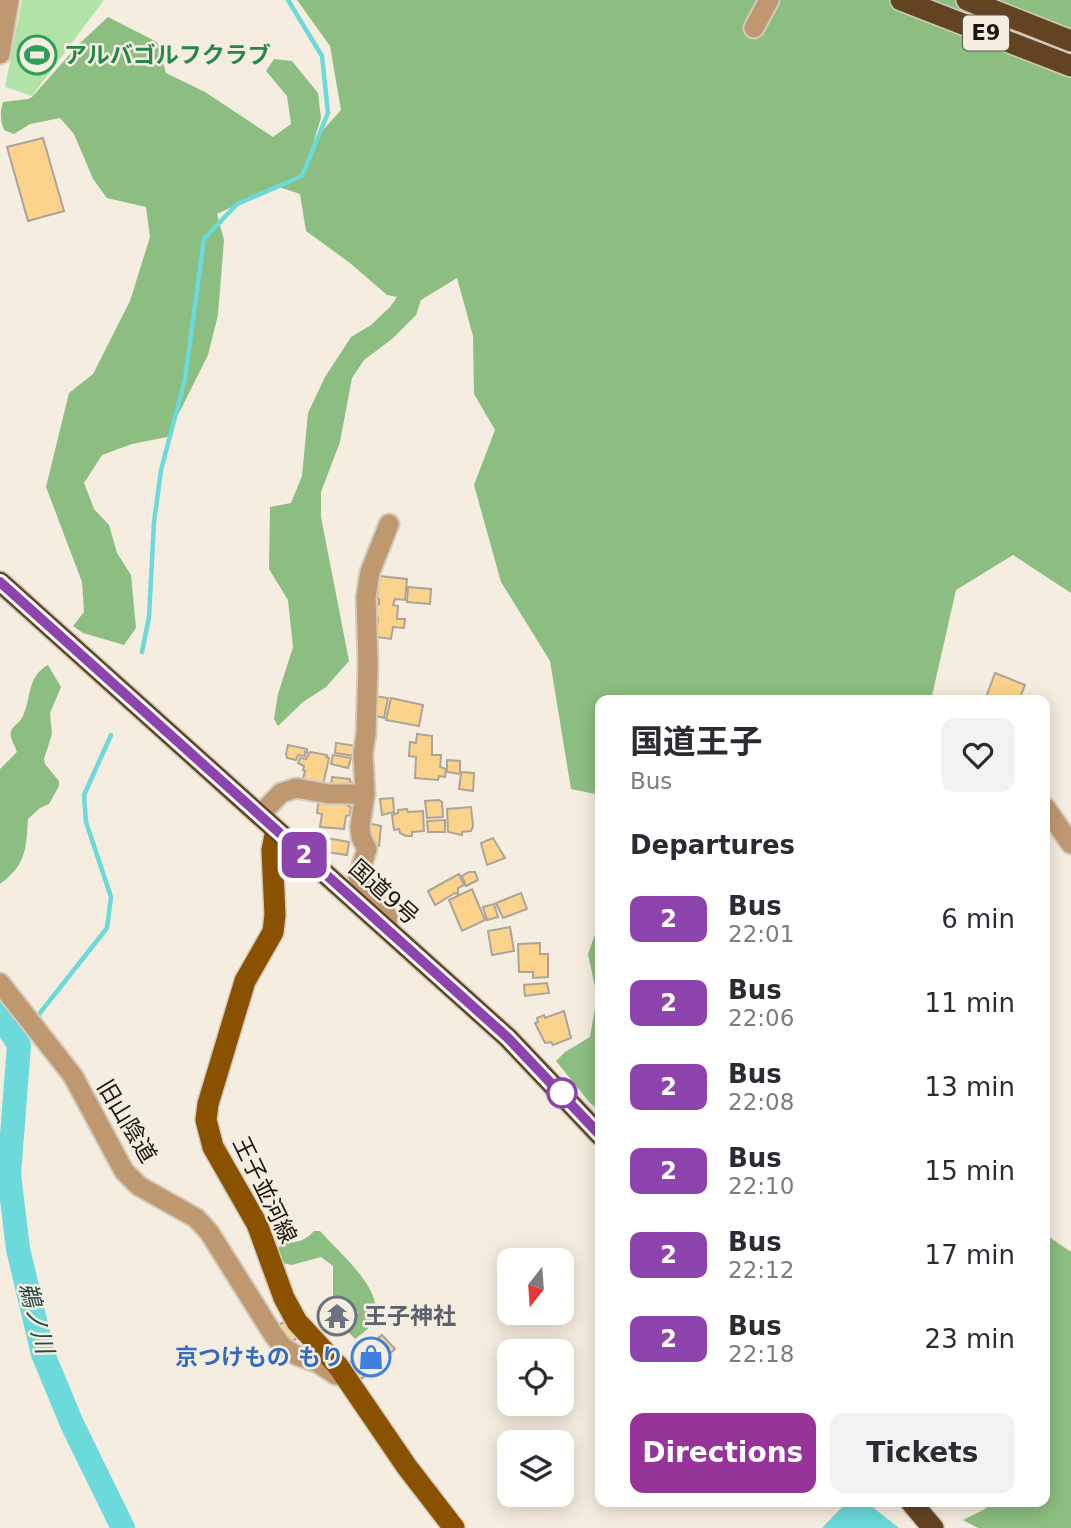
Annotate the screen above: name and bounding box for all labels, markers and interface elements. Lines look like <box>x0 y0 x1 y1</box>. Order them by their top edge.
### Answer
road number: E9 <box>963 16 1009 50</box>
sports icon: アルバゴルフクラブ <box>16 34 58 76</box>
place label: アルバゴルフクラブ <box>64 42 271 68</box>
button: heart <box>941 718 1015 792</box>
text: 国道王子 <box>630 722 762 761</box>
text: Bus <box>630 768 672 794</box>
text: Departures <box>630 830 795 860</box>
line badge: 2 <box>281 832 327 878</box>
text: 2 <box>296 841 312 869</box>
street label: 国道9号 <box>344 854 424 930</box>
text: Bus <box>728 891 782 921</box>
text: 6 min <box>941 904 1015 934</box>
text: 2 <box>660 905 677 933</box>
text: 22:01 <box>728 921 794 947</box>
text: Bus <box>728 975 782 1005</box>
text: 11 min <box>925 988 1015 1018</box>
text: 2 <box>660 989 677 1017</box>
text: 22:06 <box>728 1005 794 1031</box>
text: Bus <box>728 1059 782 1089</box>
text: 13 min <box>925 1072 1015 1102</box>
text: 2 <box>660 1073 677 1101</box>
street label: 旧山陰道 <box>92 1075 162 1167</box>
unlabelled marker <box>547 1078 577 1108</box>
text: 22:08 <box>728 1089 794 1115</box>
street label: 王子並河線 <box>228 1133 302 1247</box>
text: Bus <box>728 1143 782 1173</box>
text: 15 min <box>925 1156 1015 1186</box>
text: 2 <box>660 1157 677 1185</box>
text: 22:10 <box>728 1173 794 1199</box>
text: Bus <box>728 1227 782 1257</box>
text: 17 min <box>925 1240 1015 1270</box>
text: 2 <box>660 1241 677 1269</box>
north arrow <box>497 1248 574 1325</box>
map controls <box>497 1248 574 1507</box>
text: 22:12 <box>728 1257 794 1283</box>
water label: 鵜ノ川 <box>13 1280 60 1359</box>
temple icon: 王子神社 <box>316 1295 358 1337</box>
place label: 王子神社 <box>364 1303 456 1329</box>
text: Bus <box>728 1311 782 1341</box>
text: 23 min <box>925 1324 1015 1354</box>
text: 2 <box>660 1325 677 1353</box>
shop icon: 京つけもの もり <box>350 1336 392 1378</box>
button: locate <box>497 1339 574 1416</box>
text: 22:18 <box>728 1341 794 1367</box>
place label: 京つけもの もり <box>175 1344 344 1370</box>
button: Directions <box>630 1413 816 1493</box>
button: Tickets <box>830 1413 1015 1493</box>
button: layers <box>497 1430 574 1507</box>

